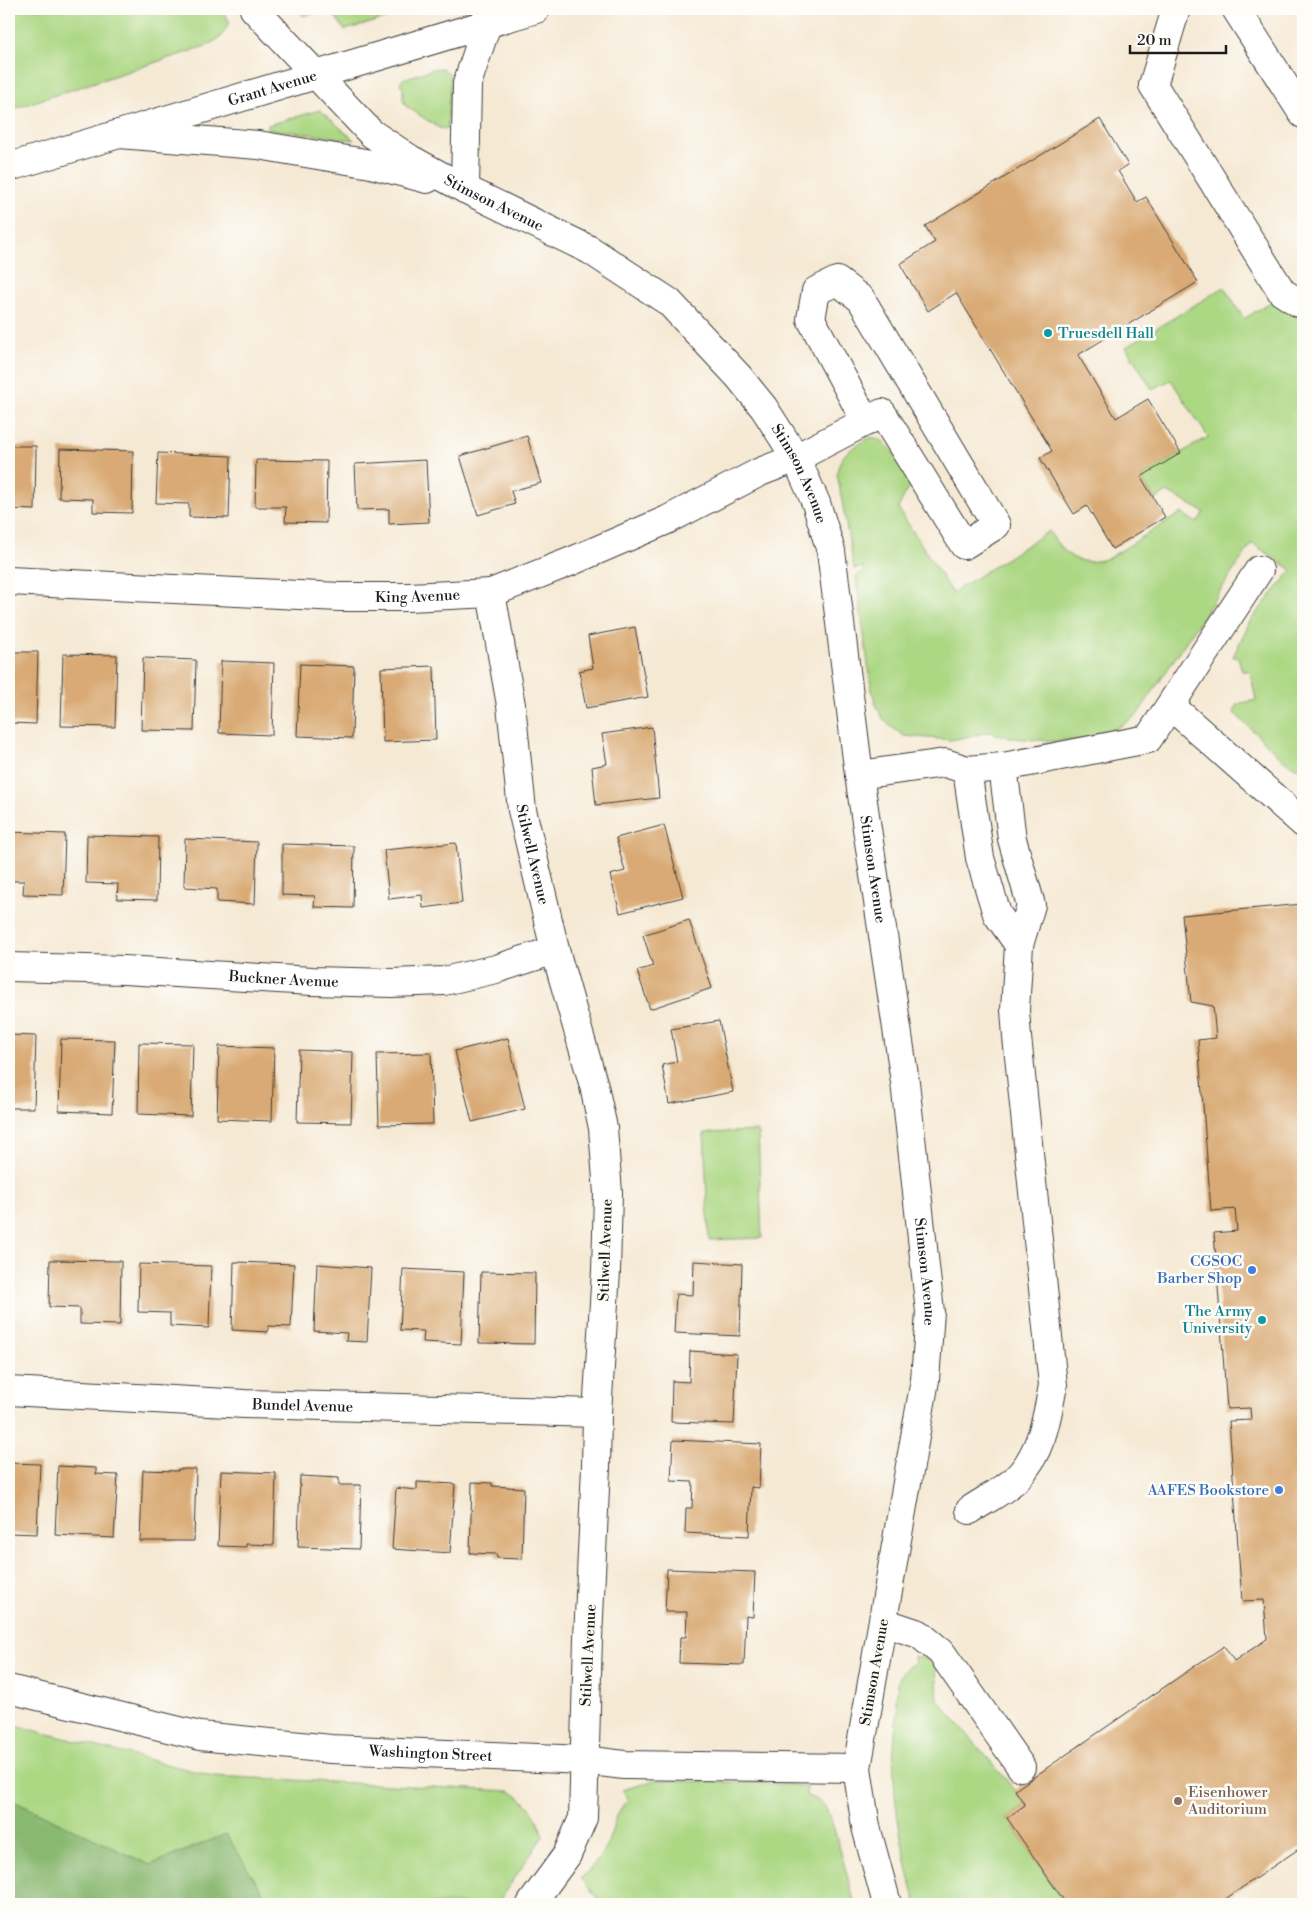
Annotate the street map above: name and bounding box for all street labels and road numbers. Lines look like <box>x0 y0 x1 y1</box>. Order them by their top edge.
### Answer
street label: Grant Avenue <box>226 66 319 111</box>
street label: Stimson Avenue <box>441 170 546 236</box>
street label: Stimson Avenue <box>767 421 831 526</box>
street label: King Avenue <box>375 586 461 607</box>
street label: Stilwell Avenue <box>511 803 553 907</box>
street label: Stimson Avenue <box>855 814 890 924</box>
street label: Buckner Avenue <box>227 967 339 992</box>
street label: Stilwell Avenue <box>594 1198 617 1302</box>
street label: Stimson Avenue <box>910 1217 939 1326</box>
street label: Bundel Avenue <box>251 1395 353 1417</box>
street label: Stilwell Avenue <box>576 1603 601 1707</box>
street label: Stimson Avenue <box>856 1617 893 1727</box>
street label: Washington Street <box>367 1742 494 1766</box>

